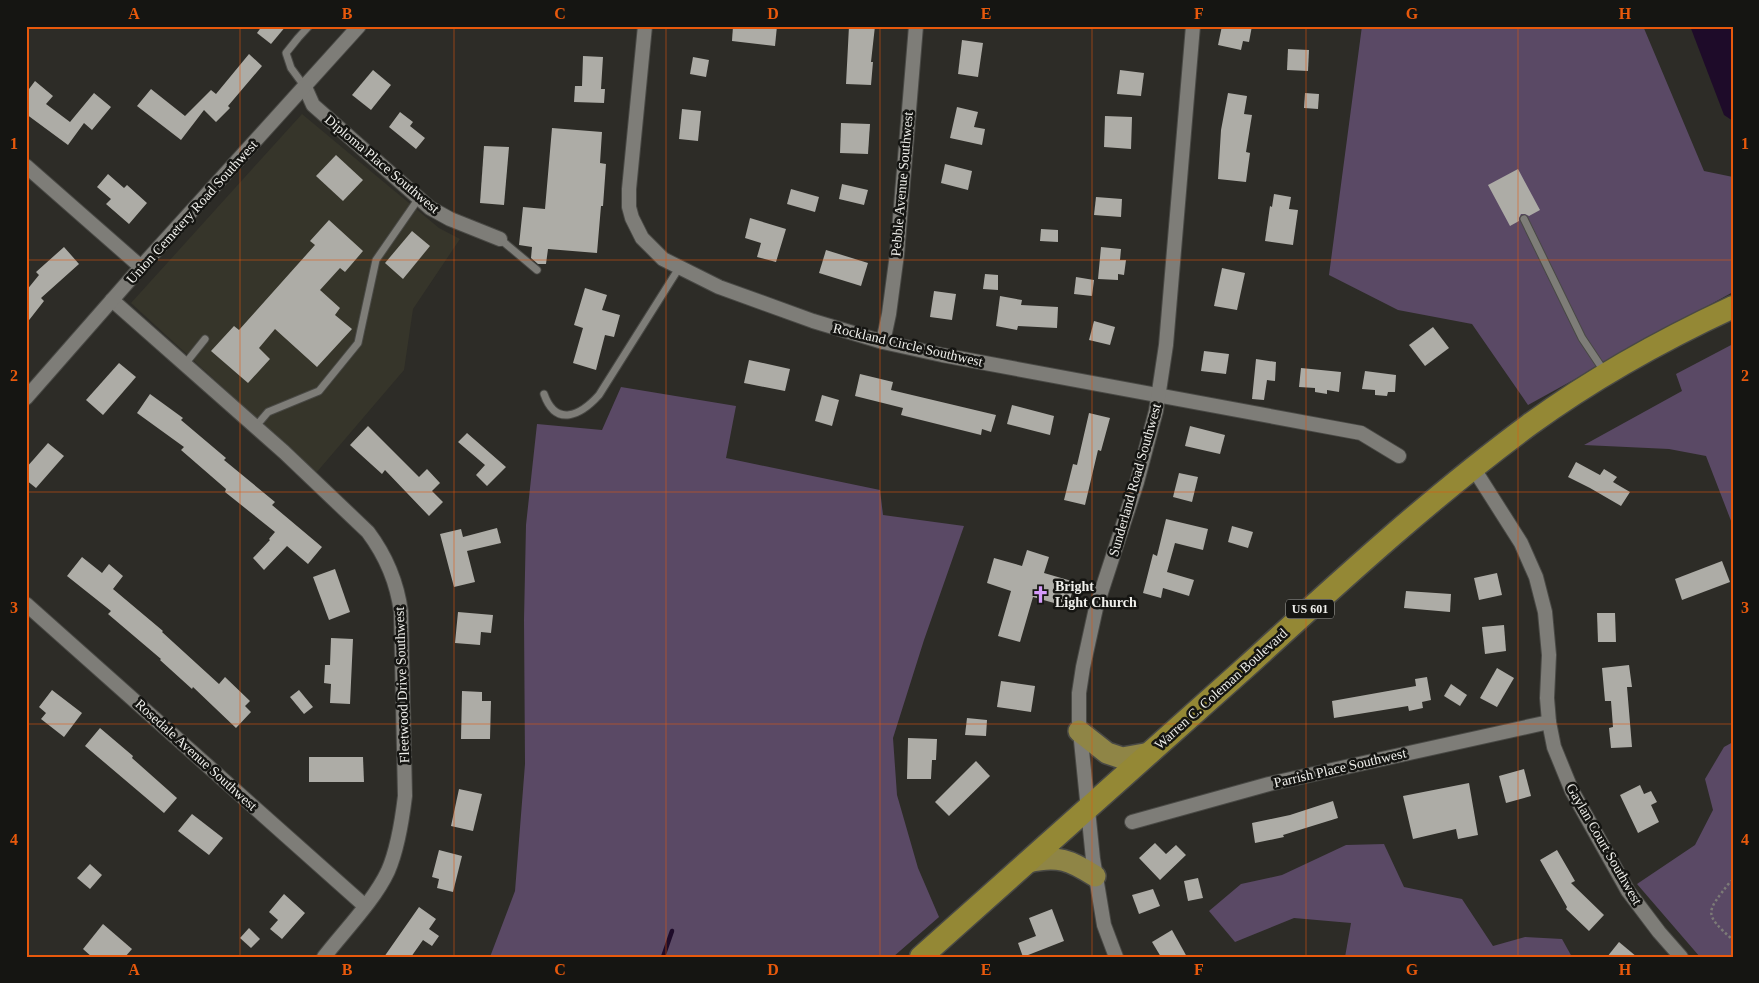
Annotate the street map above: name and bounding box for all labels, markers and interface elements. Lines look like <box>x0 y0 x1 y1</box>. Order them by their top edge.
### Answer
text: A <box>128 5 140 22</box>
text: B <box>342 5 353 22</box>
text: C <box>554 5 566 22</box>
text: D <box>767 5 779 22</box>
text: E <box>981 5 991 22</box>
text: F <box>1194 5 1204 22</box>
text: G <box>1406 5 1419 22</box>
text: H <box>1619 5 1632 22</box>
street label: Pebble Avenue Southwest <box>888 111 916 257</box>
street label: Diploma Place Southwest <box>322 112 442 216</box>
text: 1 <box>10 135 18 152</box>
text: 1 <box>1741 135 1749 152</box>
street label: Union Cemetery Road Southwest <box>124 137 260 287</box>
street label: Rockland Circle Southwest <box>832 320 984 370</box>
text: 2 <box>10 367 18 384</box>
text: 2 <box>1741 367 1749 384</box>
street label: Sunderland Road Southwest <box>1106 402 1164 558</box>
place label: Bright Light Church <box>1055 579 1137 610</box>
church icon: Bright Light Church <box>1031 584 1051 604</box>
text: 3 <box>10 599 18 616</box>
text: 3 <box>1741 599 1749 616</box>
road number: US 601 <box>1286 600 1334 618</box>
street label: Fleetwood Drive Southwest <box>392 607 412 763</box>
street label: Warren C. Coleman Boulevard <box>1152 626 1290 752</box>
street label: Rosedale Avenue Southwest <box>132 696 260 814</box>
street label: Parrish Place Southwest <box>1272 745 1408 791</box>
street label: Gaylan Court Southwest <box>1563 781 1645 907</box>
text: 4 <box>10 831 18 848</box>
text: 4 <box>1741 831 1749 848</box>
text: A <box>128 961 140 978</box>
text: B <box>342 961 353 978</box>
text: C <box>554 961 566 978</box>
text: D <box>767 961 779 978</box>
text: E <box>981 961 991 978</box>
text: F <box>1194 961 1204 978</box>
text: G <box>1406 961 1419 978</box>
text: H <box>1619 961 1632 978</box>

